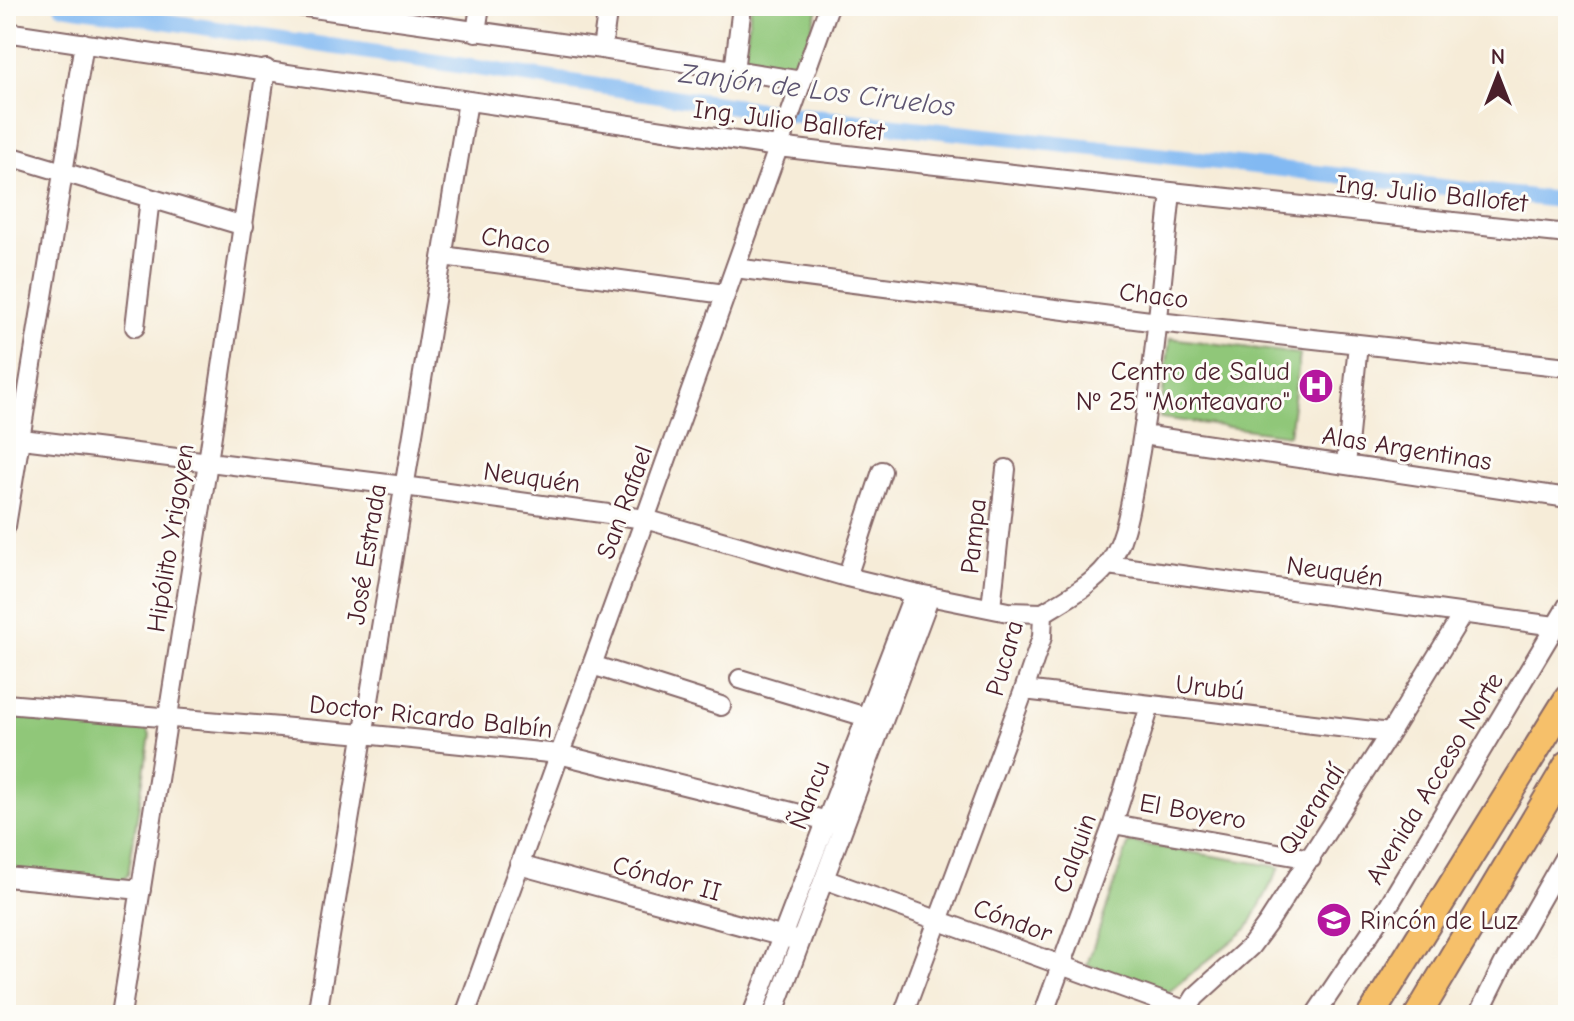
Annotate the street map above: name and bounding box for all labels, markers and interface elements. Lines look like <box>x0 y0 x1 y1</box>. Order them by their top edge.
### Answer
north arrow <box>1458 36 1538 116</box>
text: N <box>1491 44 1505 70</box>
water label: Zanjón de Los Ciruelos <box>676 57 957 123</box>
street label: Ing. Julio Ballofet <box>692 94 888 148</box>
street label: Ing. Julio Ballofet <box>1335 169 1531 219</box>
street label: Chaco <box>479 221 552 261</box>
street label: Chaco <box>1118 277 1190 315</box>
place label: Centro de Salud Nº 25 "Monteavaro" <box>1076 357 1290 417</box>
hospital icon: Centro de Salud Nº 25 "Monteavaro" <box>1297 367 1335 405</box>
street label: Alas Argentinas <box>1320 421 1494 477</box>
street label: Hipólito Yrigoyen <box>141 442 201 635</box>
street label: San Rafael <box>591 442 659 563</box>
street label: Neuquén <box>481 456 582 500</box>
street label: José Estrada <box>341 482 393 627</box>
street label: Pampa <box>955 497 993 575</box>
street label: Neuquén <box>1284 550 1385 594</box>
street label: Pucara <box>980 617 1030 699</box>
street label: Avenida Acceso Norte <box>1360 667 1510 890</box>
street label: Urubú <box>1174 669 1246 707</box>
street label: Doctor Ricardo Balbín <box>308 689 554 745</box>
street label: Ñancu <box>782 757 837 834</box>
street label: Querandí <box>1272 757 1352 861</box>
street label: El Boyero <box>1137 788 1248 836</box>
street label: Calquin <box>1047 810 1103 897</box>
street label: Cóndor II <box>609 850 724 908</box>
street label: Cóndor <box>969 893 1057 949</box>
school or university icon: Rincón de Luz <box>1315 901 1353 939</box>
place label: Rincón de Luz <box>1360 906 1518 936</box>

